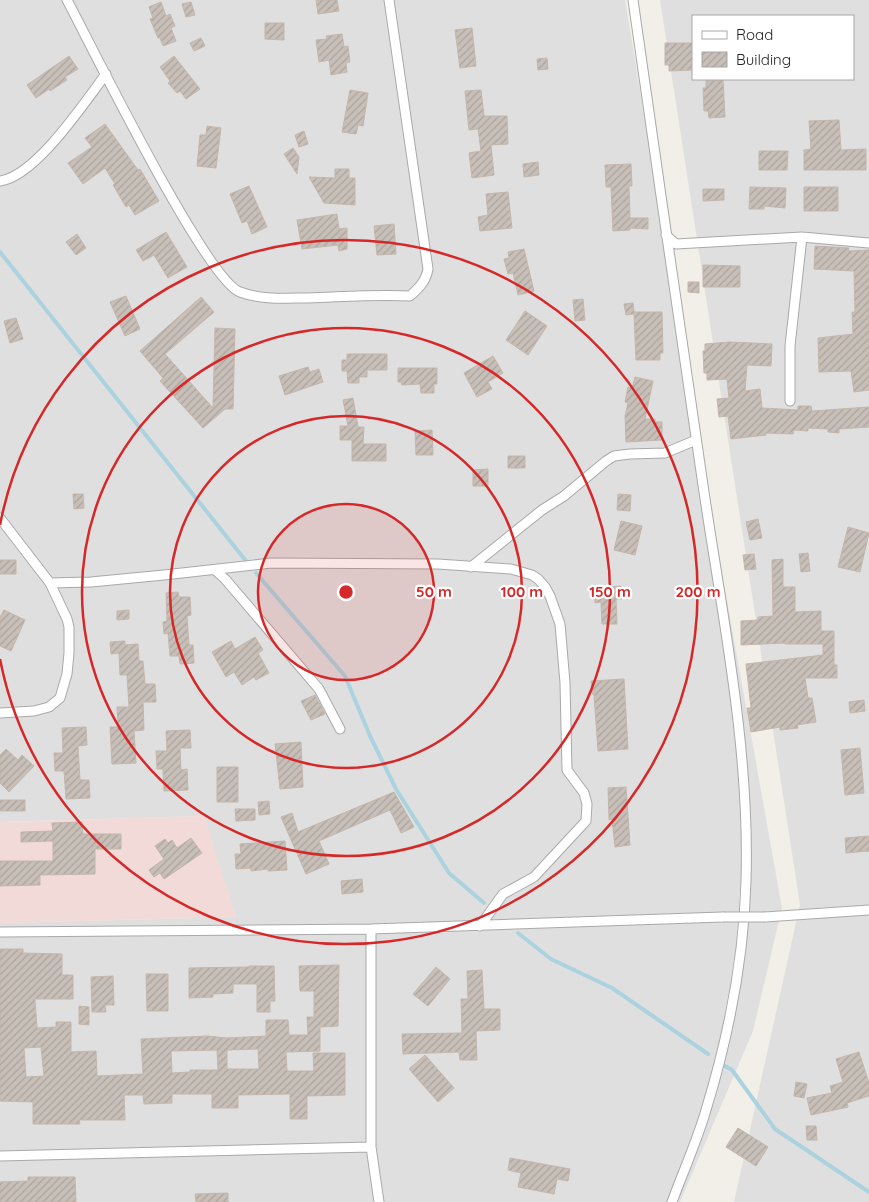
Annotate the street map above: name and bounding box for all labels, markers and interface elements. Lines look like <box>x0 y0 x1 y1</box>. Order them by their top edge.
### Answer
legend <box>692 15 854 80</box>
text: Road <box>736 25 773 44</box>
text: Building <box>736 50 791 69</box>
text: 50 m <box>416 582 452 601</box>
text: 100 m <box>501 582 543 601</box>
text: 150 m <box>589 582 631 601</box>
text: 200 m <box>676 582 721 601</box>
centre of rings <box>337 583 355 601</box>

